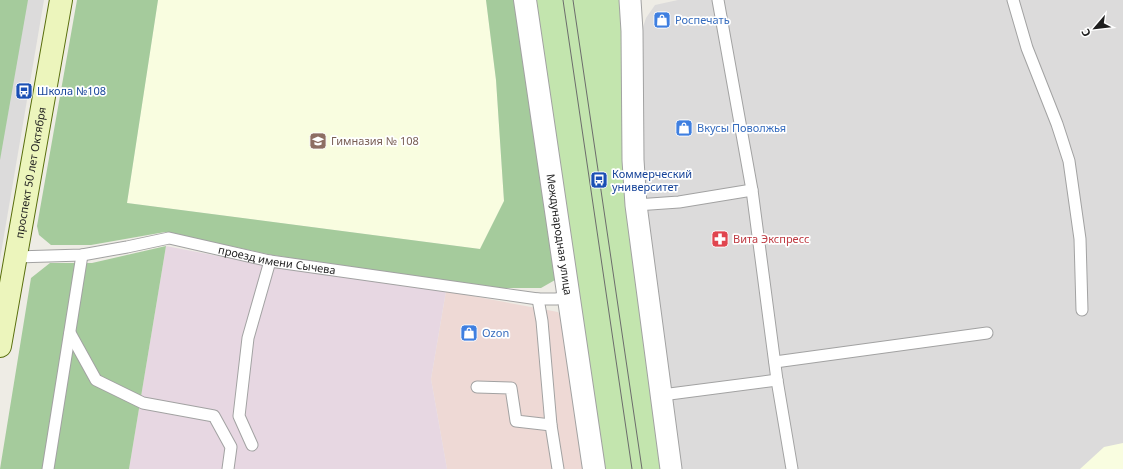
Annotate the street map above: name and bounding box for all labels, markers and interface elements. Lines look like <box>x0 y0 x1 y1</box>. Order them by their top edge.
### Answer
north arrow <box>1075 8 1115 48</box>
shop icon: Роспечать <box>652 10 672 30</box>
place label: Роспечать <box>675 12 730 27</box>
text: С <box>1077 26 1094 40</box>
bus stop icon: Школа №108 <box>14 81 34 101</box>
place label: Школа №108 <box>37 83 106 98</box>
street label: проспект 50 лет Октября <box>11 106 49 239</box>
shop icon: Вкусы Поволжья <box>674 118 694 138</box>
place label: Вкусы Поволжья <box>697 120 786 135</box>
school or university icon: Гимназия № 108 <box>308 131 328 151</box>
place label: Гимназия № 108 <box>331 133 419 148</box>
place label: Коммерческий университет <box>612 166 692 194</box>
bus stop icon: Коммерческий университет <box>589 170 609 190</box>
street label: Международная улица <box>544 173 576 296</box>
pharmacy icon: Вита Экспресс <box>710 229 730 249</box>
place label: Вита Экспресс <box>733 231 809 246</box>
street label: проезд имени Сычева <box>217 241 337 277</box>
shop icon: Ozon <box>459 323 479 343</box>
place label: Ozon <box>482 325 509 340</box>

